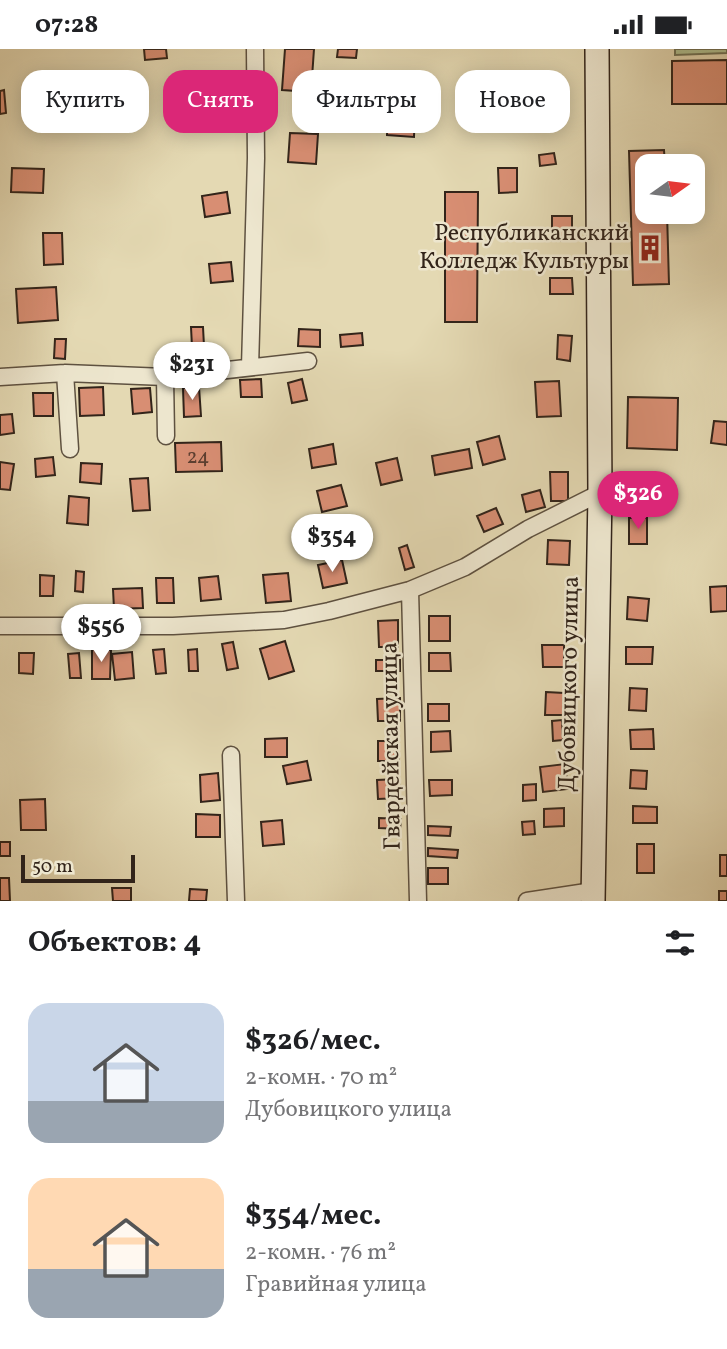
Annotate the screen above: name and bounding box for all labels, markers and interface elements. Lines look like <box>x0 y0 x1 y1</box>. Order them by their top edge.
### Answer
text: 07:28 <box>35 7 99 43</box>
chip: Купить <box>21 70 149 133</box>
chip: Снять <box>163 70 278 133</box>
chip: Фильтры <box>292 70 441 133</box>
chip: Новое <box>455 70 570 133</box>
north arrow <box>635 154 705 224</box>
map controls <box>635 154 705 224</box>
place label: Республиканский Колледж Культуры <box>419 217 629 279</box>
building icon: Республиканский Колледж Культуры <box>635 233 665 263</box>
pin: $231 <box>151 343 233 402</box>
text: $231 <box>169 349 215 381</box>
house number: 24 <box>186 443 210 472</box>
pin: $326 <box>597 471 679 531</box>
text: $326 <box>613 478 663 510</box>
pin: $354 <box>291 515 373 574</box>
text: $354 <box>307 521 357 553</box>
street label: Дубовицкого улица <box>551 576 589 792</box>
pin: $556 <box>60 605 142 664</box>
text: $556 <box>77 611 125 643</box>
street label: Гвардейская улица <box>373 642 411 850</box>
scale bar <box>21 852 135 884</box>
text: 50 m <box>32 854 73 880</box>
text: Объектов: 4 <box>28 922 201 964</box>
icon: filters <box>661 924 699 962</box>
text: $326/мес. <box>245 1020 381 1062</box>
icon: home <box>84 1031 168 1115</box>
text: 2-комн. · 70 m² <box>245 1062 397 1094</box>
text: Дубовицкого улица <box>245 1094 452 1126</box>
text: $354/мес. <box>245 1195 381 1237</box>
icon: home <box>84 1206 168 1290</box>
text: 2-комн. · 76 m² <box>245 1237 396 1269</box>
text: Гравийная улица <box>245 1269 427 1301</box>

